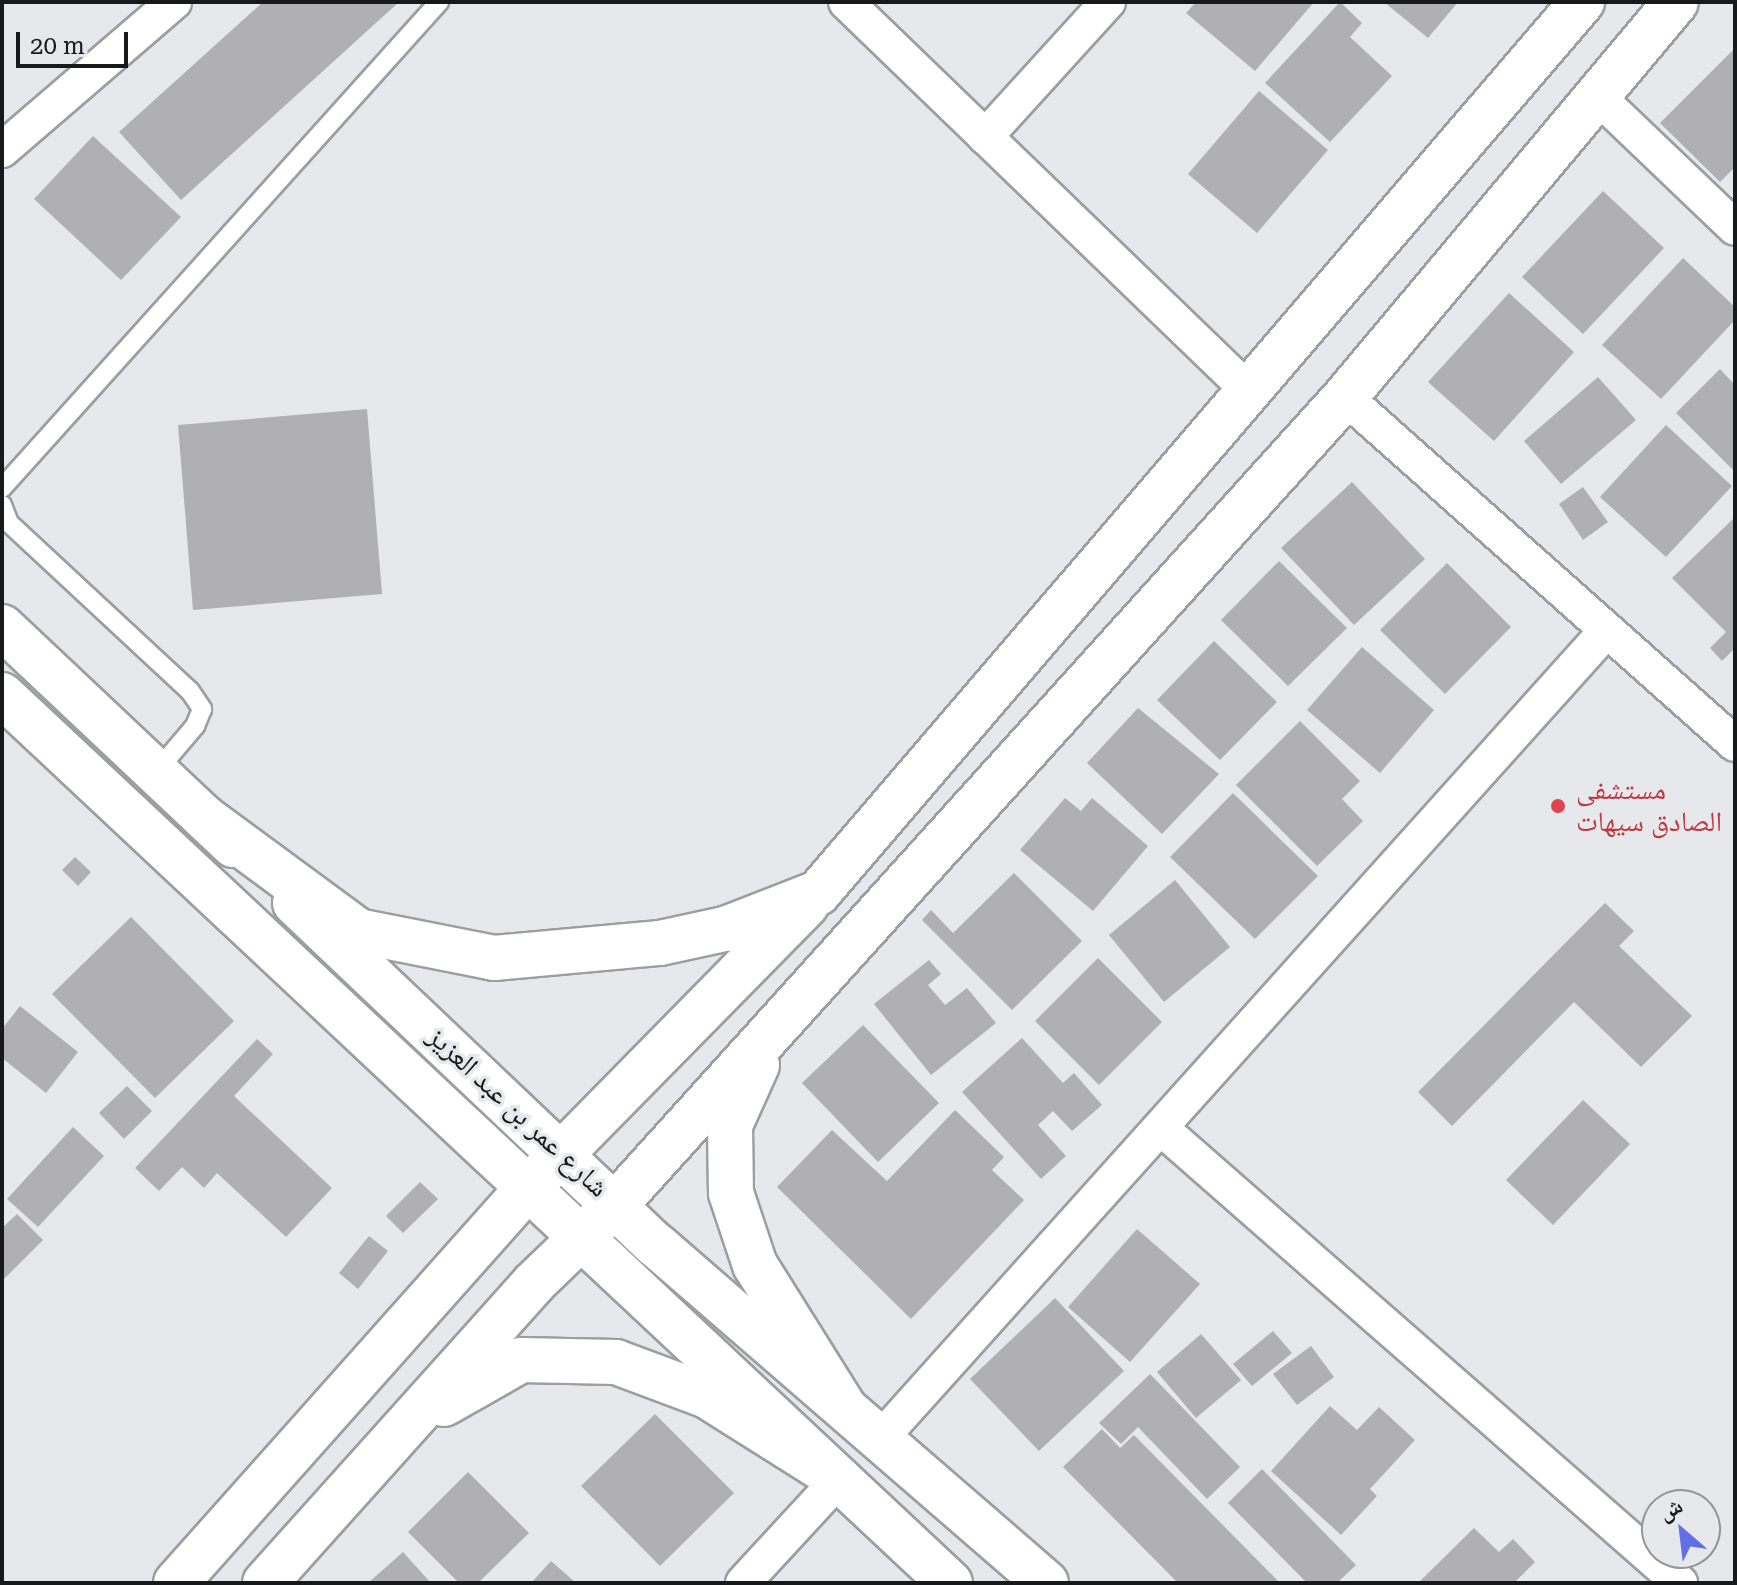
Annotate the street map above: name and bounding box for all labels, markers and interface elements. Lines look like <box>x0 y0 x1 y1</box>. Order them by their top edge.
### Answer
scale bar <box>20 16 132 66</box>
text: 20 m <box>30 32 85 60</box>
place label: مستشفى الصادق سيهات <box>1576 773 1722 839</box>
marker: مستشفى الصادق سيهات <box>1547 795 1569 817</box>
street label: شارع عمر بن عبد العزيز <box>421 1020 615 1204</box>
north arrow <box>1641 1489 1721 1569</box>
text: ش <box>1654 1493 1687 1526</box>

